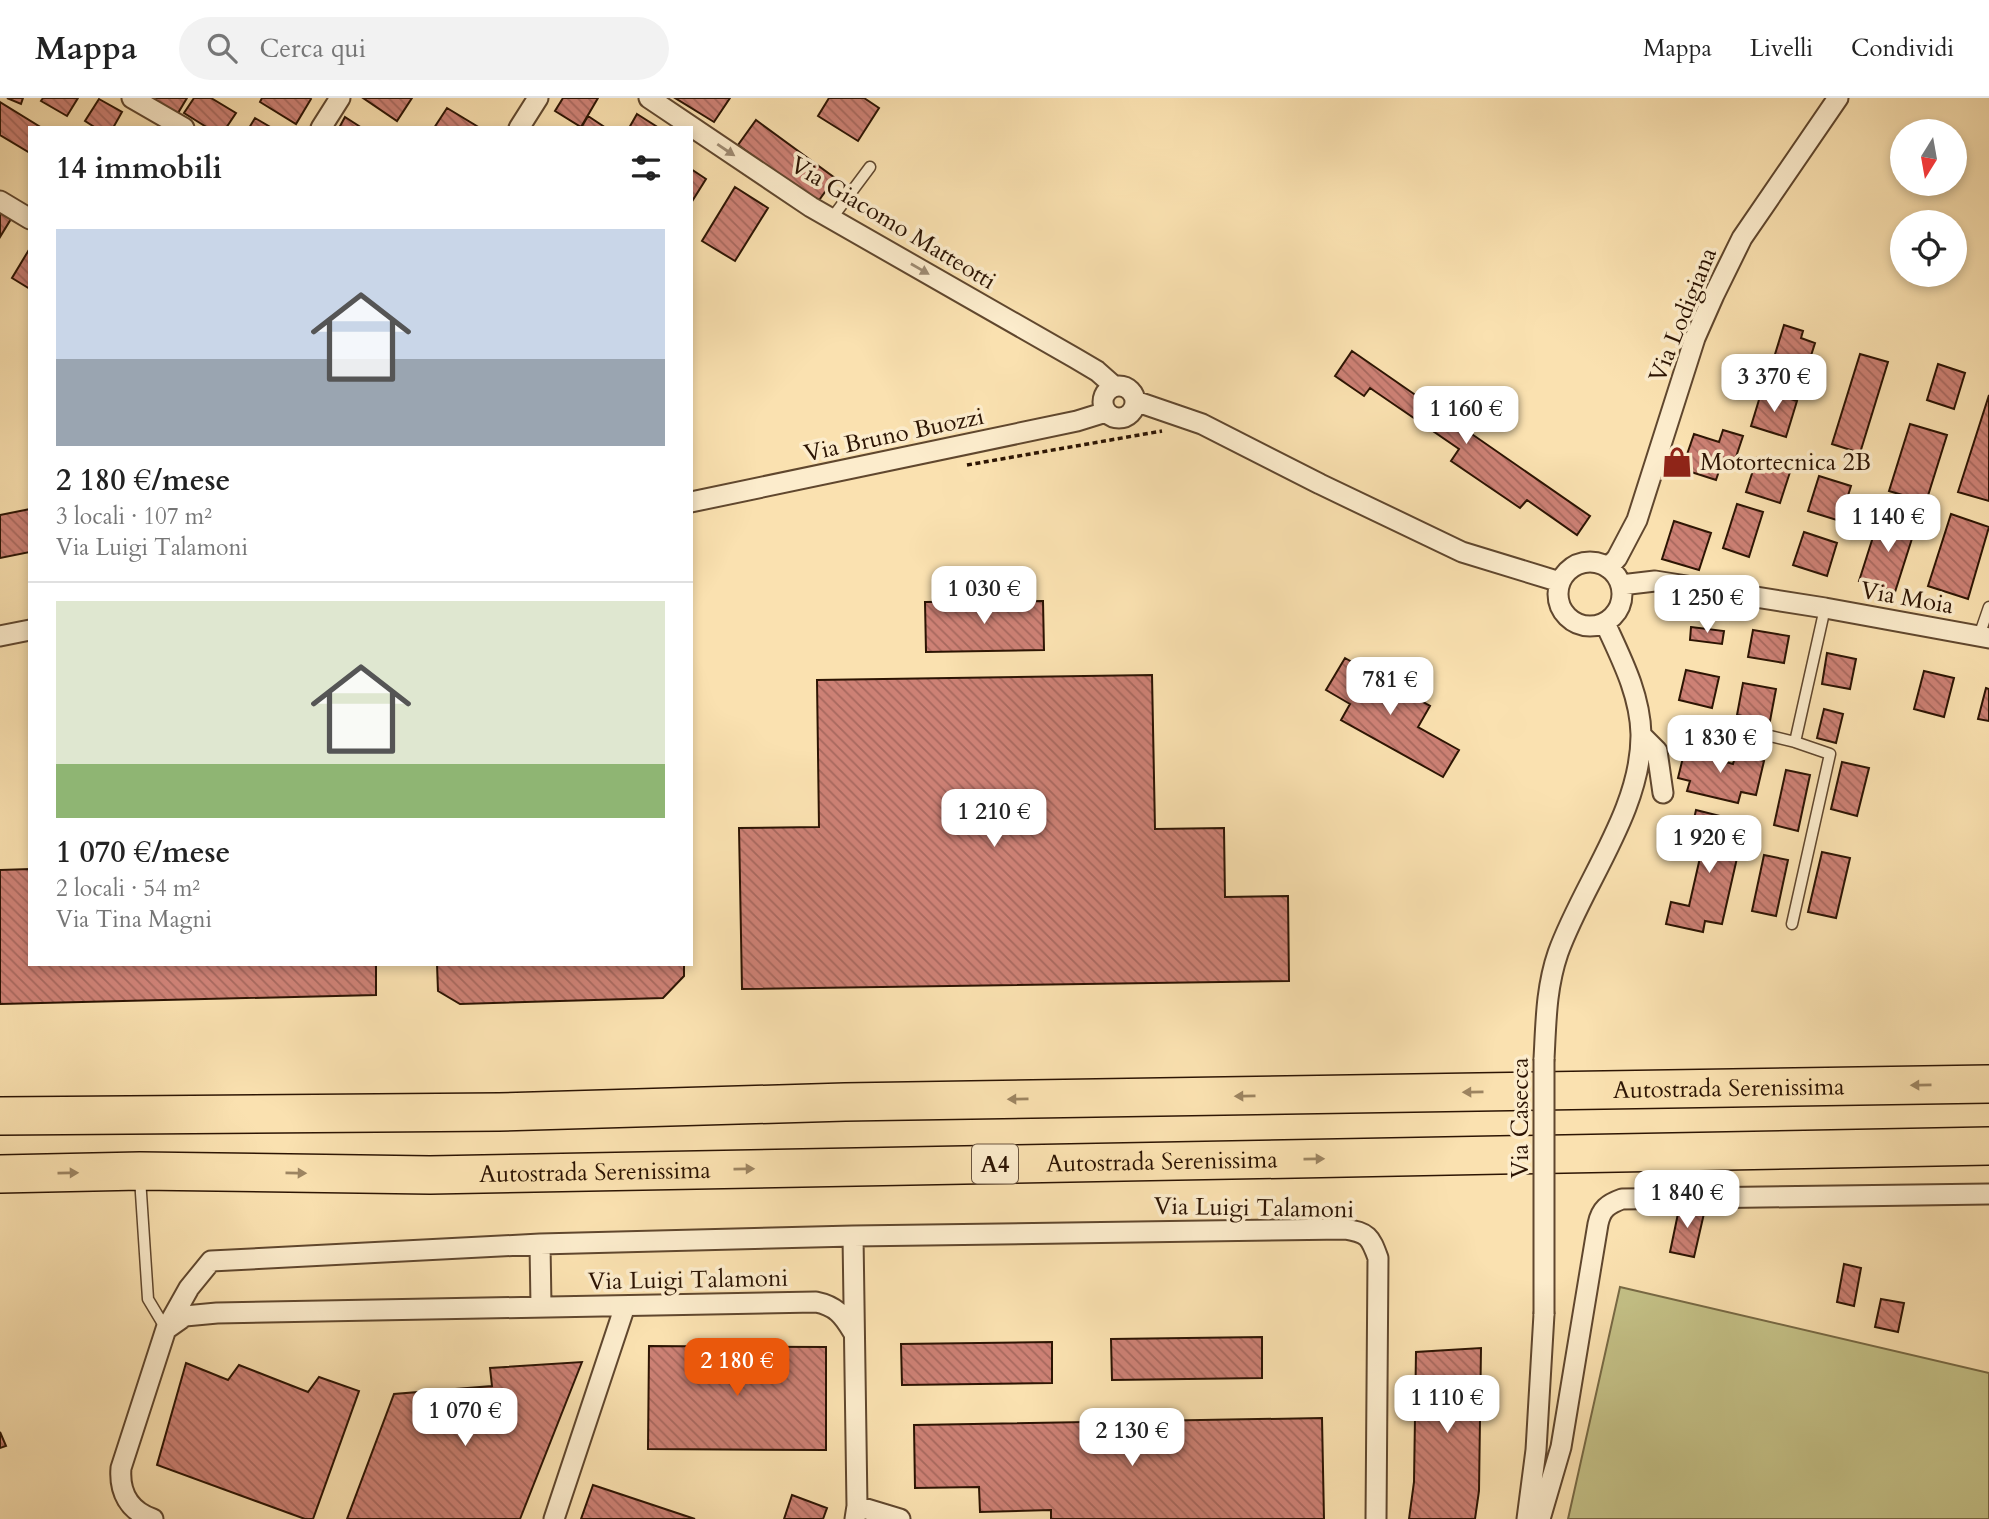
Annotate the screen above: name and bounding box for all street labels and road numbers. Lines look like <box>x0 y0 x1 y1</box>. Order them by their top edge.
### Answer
street label: Via Giacomo Matteotti <box>784 148 1002 298</box>
street label: Via Lodigiana <box>1641 242 1725 387</box>
street label: Via Bruno Buozzi <box>801 400 987 470</box>
street label: Via Moia <box>1858 574 1957 623</box>
street label: Via Casecca <box>1504 1057 1537 1179</box>
street label: Autostrada Serenissima <box>1613 1070 1845 1106</box>
street label: Autostrada Serenissima <box>1046 1143 1279 1180</box>
road number: A4 <box>972 1144 1018 1184</box>
street label: Autostrada Serenissima <box>479 1153 712 1191</box>
street label: Via Luigi Talamoni <box>1154 1190 1355 1226</box>
street label: Via Luigi Talamoni <box>588 1262 789 1298</box>

